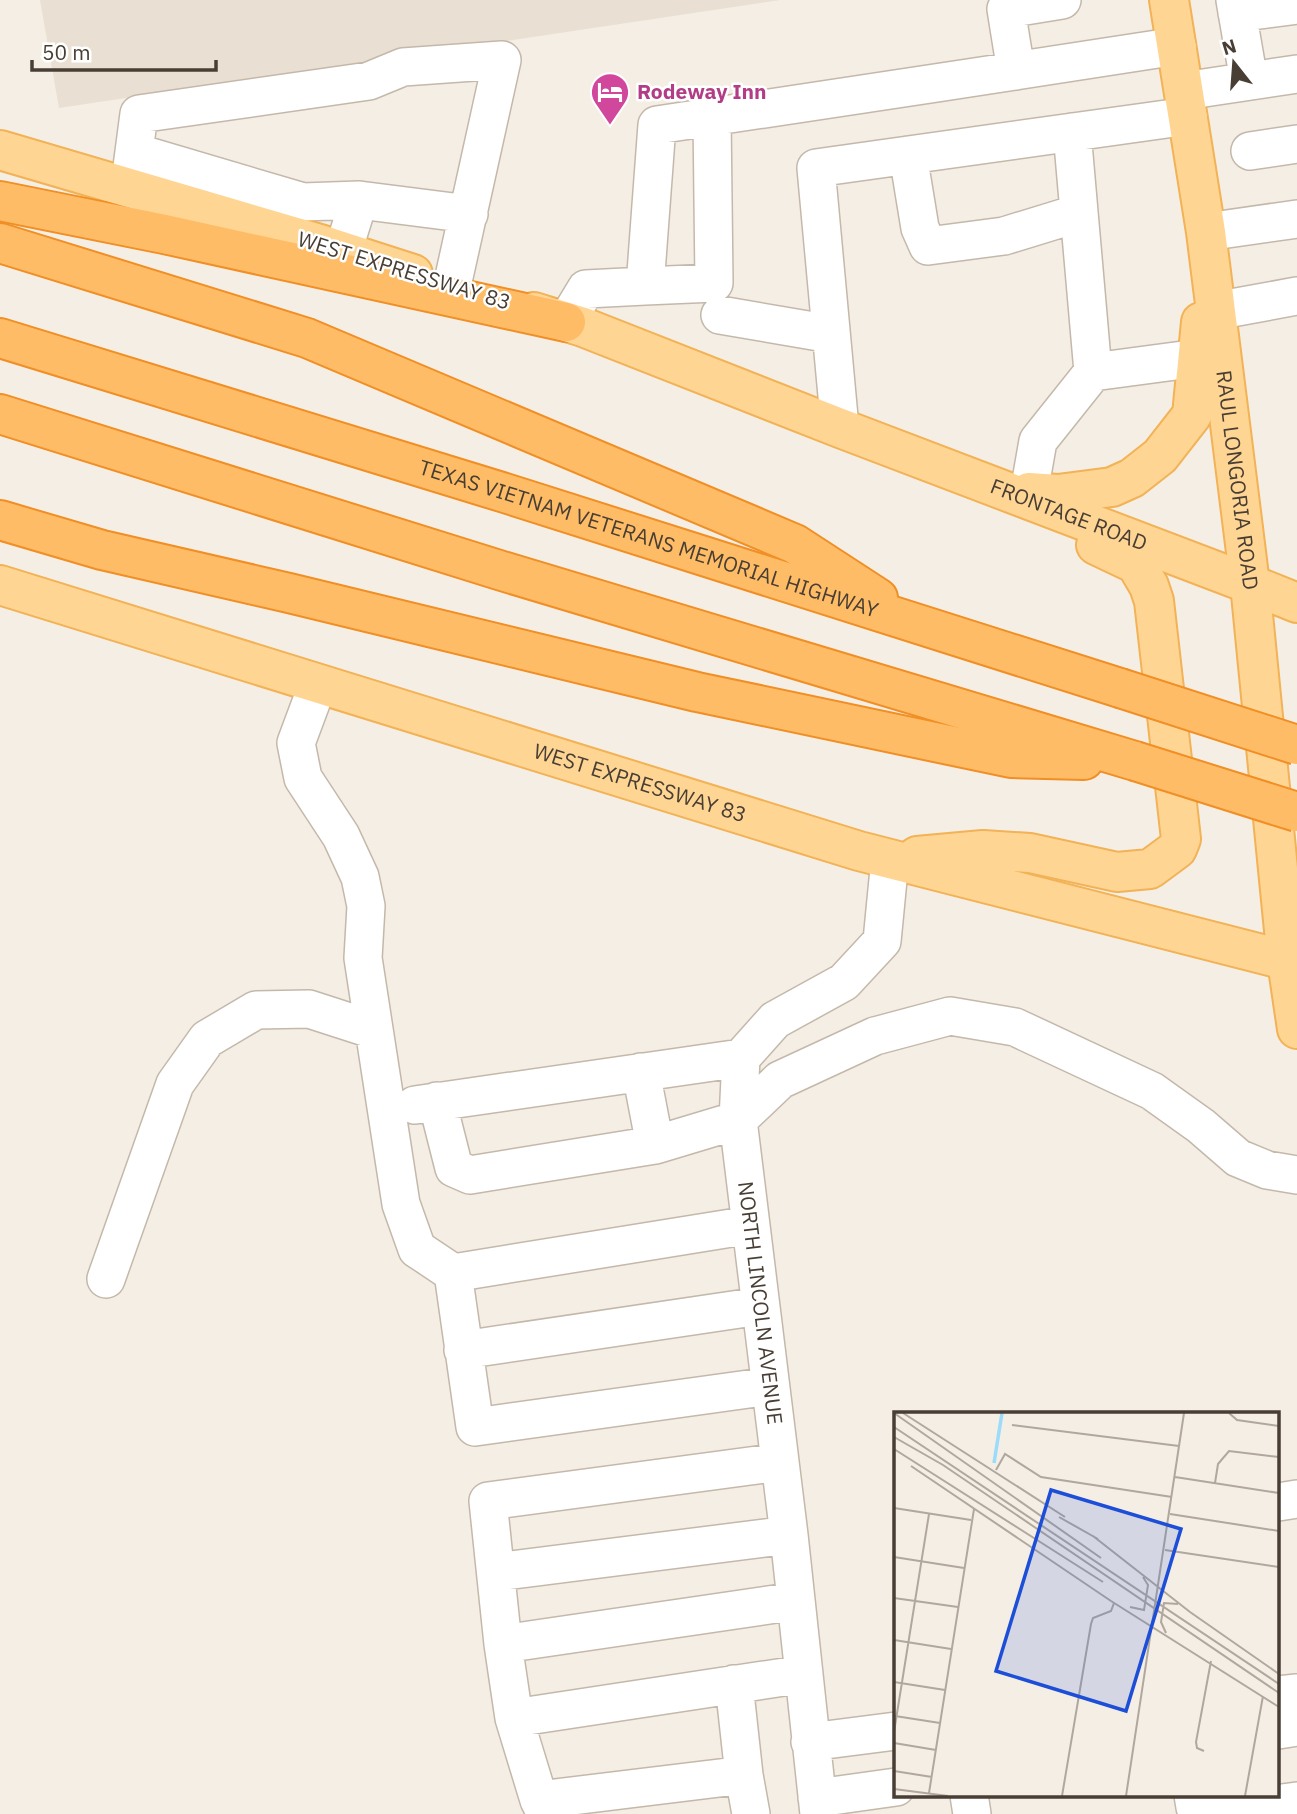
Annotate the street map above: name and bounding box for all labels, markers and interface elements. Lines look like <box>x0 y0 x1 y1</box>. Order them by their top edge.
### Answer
scale bar <box>32 28 215 72</box>
north arrow <box>1199 28 1269 98</box>
text: N <box>1219 33 1239 60</box>
text: 50 m <box>42 38 91 66</box>
hotel icon: Rodeway Inn <box>589 71 631 126</box>
place label: Rodeway Inn <box>637 77 767 105</box>
street label: WEST EXPRESSWAY 83 <box>294 224 514 316</box>
street label: RAUL LONGORIA ROAD <box>1210 369 1266 591</box>
street label: TEXAS VIETNAM VETERANS MEMORIAL HIGHWAY <box>416 452 883 624</box>
street label: FRONTAGE ROAD <box>987 472 1151 557</box>
street label: WEST EXPRESSWAY 83 <box>530 736 750 828</box>
street label: NORTH LINCOLN AVENUE <box>732 1180 790 1426</box>
inset map <box>894 1412 1280 1797</box>

